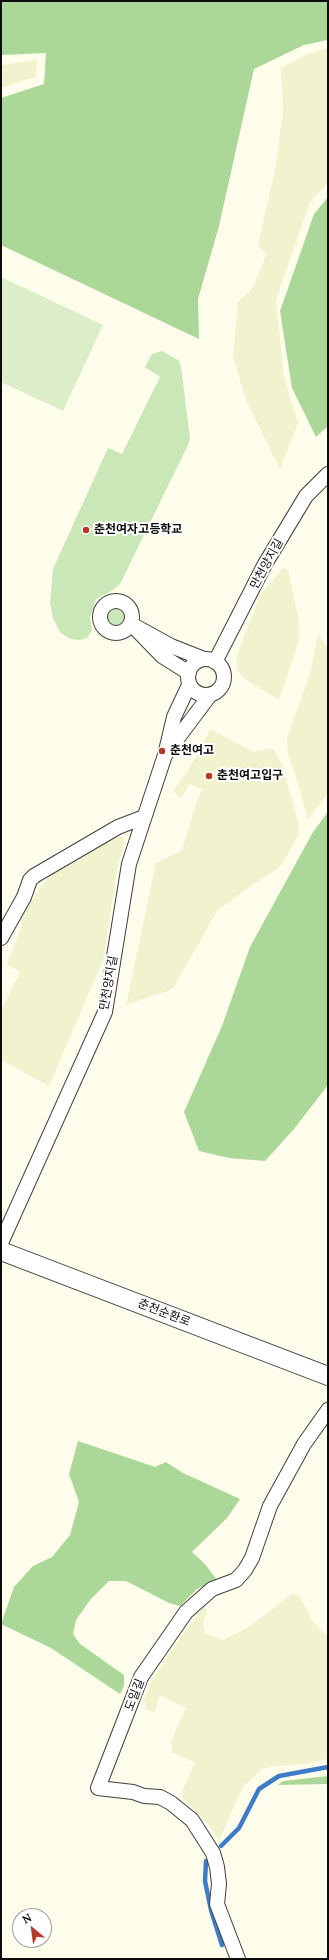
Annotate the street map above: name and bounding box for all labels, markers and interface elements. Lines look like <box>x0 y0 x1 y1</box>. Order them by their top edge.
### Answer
place label: 춘천여자고등학교 <box>94 523 182 537</box>
marker: 춘천여자고등학교 <box>81 525 91 535</box>
street label: 만천양지길 <box>247 536 287 592</box>
place label: 춘천여고 <box>170 744 214 758</box>
marker: 춘천여고 <box>157 746 167 756</box>
place label: 춘천여고입구 <box>217 769 283 783</box>
marker: 춘천여고입구 <box>204 771 214 781</box>
street label: 만천양지길 <box>97 955 121 1011</box>
street label: 춘천순환로 <box>136 1296 192 1330</box>
street label: 도일길 <box>122 1677 148 1713</box>
north arrow <box>12 1908 52 1948</box>
text: N <box>20 1910 34 1927</box>

